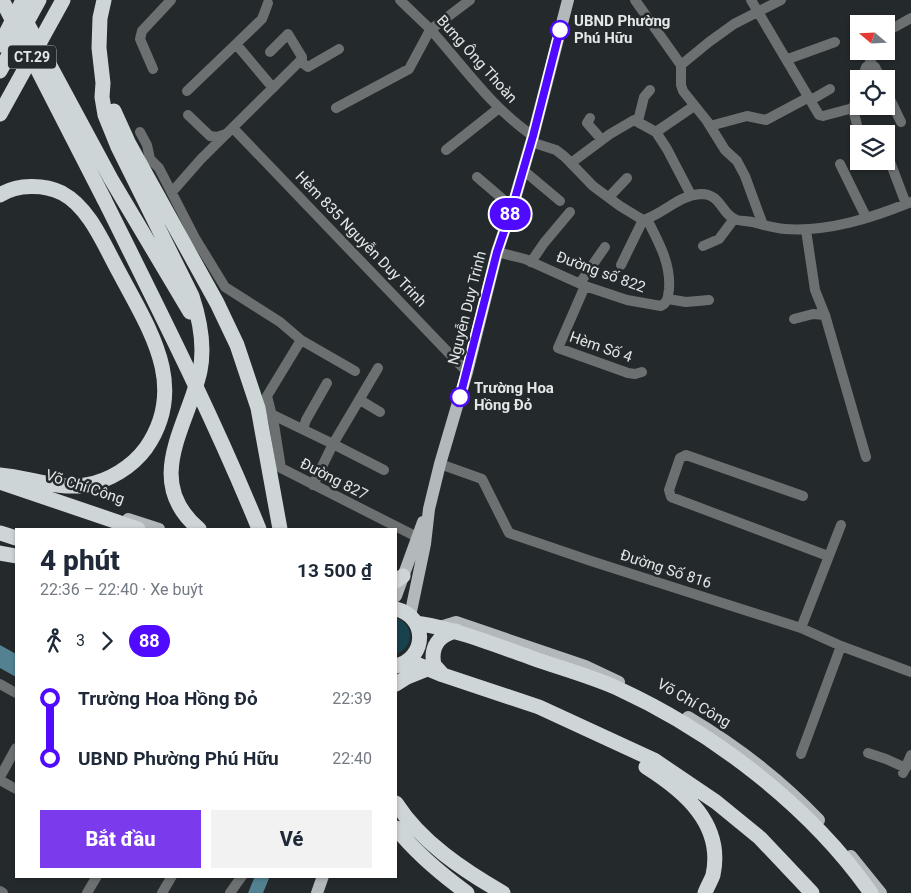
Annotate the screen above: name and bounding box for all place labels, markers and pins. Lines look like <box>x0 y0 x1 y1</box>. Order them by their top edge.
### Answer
place label: UBND Phường Phú Hữu <box>574 12 670 47</box>
marker: UBND Phường Phú Hữu <box>550 20 570 40</box>
place label: Trường Hoa Hồng Đỏ <box>474 379 554 414</box>
marker: Trường Hoa Hồng Đỏ <box>450 387 470 407</box>

